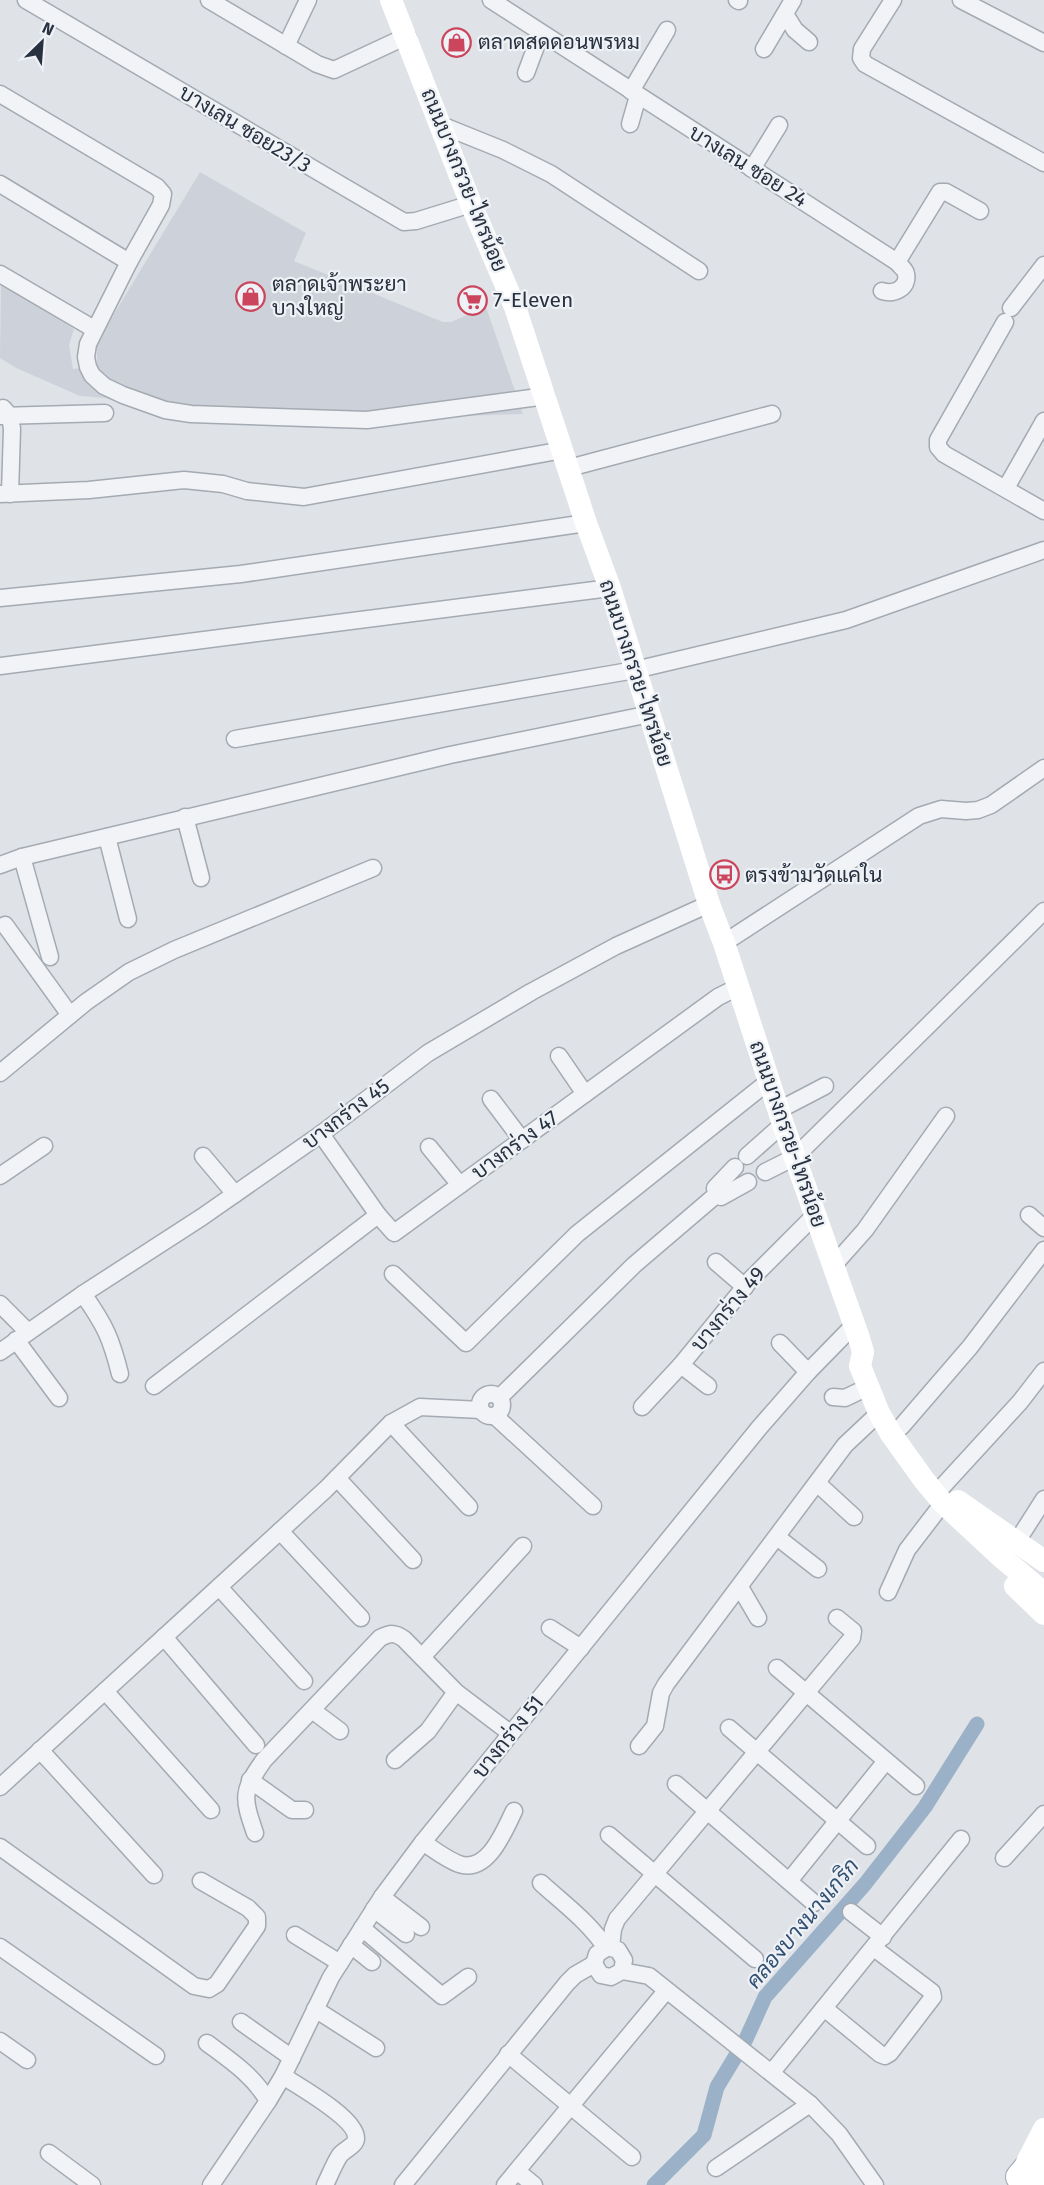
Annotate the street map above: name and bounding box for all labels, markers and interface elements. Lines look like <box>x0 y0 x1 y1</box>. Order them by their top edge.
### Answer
north arrow <box>12 12 72 72</box>
text: N <box>39 18 57 40</box>
shop icon: ตลาดสดดอนพรหม <box>441 26 473 58</box>
place label: ตลาดสดดอนพรหม <box>478 29 640 55</box>
street label: บางเลน ซอย23/3 <box>174 79 316 179</box>
street label: ถนนบางกรวย-ไทรน้อย <box>415 84 513 276</box>
street label: บางเลน ซอย 24 <box>684 119 812 213</box>
place label: ตลาดเจ้าพระยา บางใหญ่ <box>272 271 407 321</box>
shop icon: ตลาดเจ้าพระยา บางใหญ่ <box>235 280 267 312</box>
supermarket icon: 7-Eleven <box>456 284 488 316</box>
place label: 7-Eleven <box>493 287 573 313</box>
street label: ถนนบางกรวย-ไทรน้อย <box>593 576 679 770</box>
bus stop icon: ตรงข้ามวัดแคใน <box>708 859 740 891</box>
place label: ตรงข้ามวัดแคใน <box>745 862 882 888</box>
street label: ถนนบางกรวย-ไทรน้อย <box>744 1037 832 1231</box>
street label: บางกร่าง 45 <box>297 1073 395 1155</box>
street label: บางกร่าง 47 <box>467 1105 563 1185</box>
street label: บางกร่าง 49 <box>685 1261 771 1357</box>
street label: บางกร่าง 51 <box>467 1690 549 1784</box>
water label: คลองบางนางเกริก <box>740 1853 865 1994</box>

